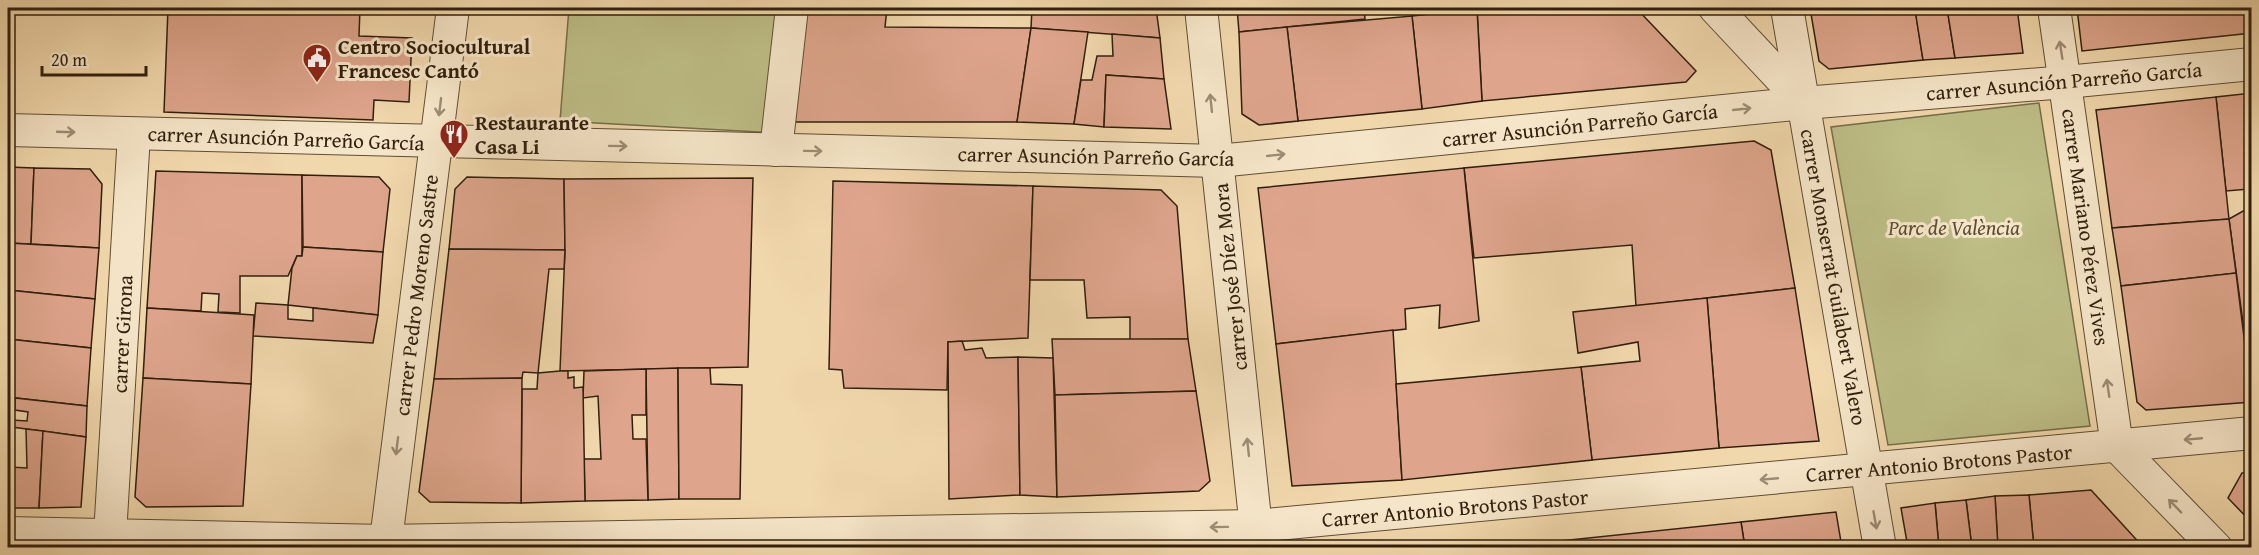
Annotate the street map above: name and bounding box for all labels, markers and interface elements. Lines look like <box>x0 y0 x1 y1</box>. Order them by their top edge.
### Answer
place label: Centro Sociocultural Francesc Cantó <box>338 31 531 86</box>
scale bar <box>42 39 146 77</box>
one-way arrow <box>2055 40 2066 60</box>
public building icon: Centro Sociocultural Francesc Cantó <box>301 42 333 84</box>
text: 20 m <box>51 46 87 73</box>
street label: carrer Asunción Parreño García <box>1925 53 2203 109</box>
one-way arrow <box>1205 93 1216 113</box>
street label: carrer Asunción Parreño García <box>1441 95 1719 155</box>
one-way arrow <box>435 97 446 117</box>
one-way arrow <box>1731 103 1751 114</box>
street label: carrer Mariano Pérez Vives <box>2054 106 2118 348</box>
place label: Restaurante Casa Li <box>475 107 589 162</box>
street label: carrer Asunción Parreño García <box>147 118 425 158</box>
restaurant icon: Restaurante Casa Li <box>438 118 470 160</box>
one-way arrow <box>55 126 75 137</box>
street label: carrer Monserrat Guilabert Valero <box>1793 126 1875 428</box>
street label: carrer Asunción Parreño García <box>957 138 1235 174</box>
one-way arrow <box>607 141 627 152</box>
one-way arrow <box>802 145 822 157</box>
one-way arrow <box>1265 149 1285 160</box>
street label: carrer Pedro Moreno Sastre <box>386 172 446 417</box>
street label: carrer José Díez Mora <box>1205 182 1255 372</box>
park label: Parc de València <box>1887 212 2020 243</box>
street label: carrer Girona <box>103 274 141 394</box>
one-way arrow <box>2103 379 2114 399</box>
one-way arrow <box>2184 434 2204 445</box>
one-way arrow <box>392 436 403 456</box>
street label: Carrer Antonio Brotons Pastor <box>1804 436 2074 490</box>
one-way arrow <box>1242 438 1253 458</box>
one-way arrow <box>1760 474 1780 485</box>
street label: Carrer Antonio Brotons Pastor <box>1320 481 1590 535</box>
one-way arrow <box>2168 498 2182 513</box>
one-way arrow <box>1870 510 1881 530</box>
one-way arrow <box>1210 521 1230 533</box>

